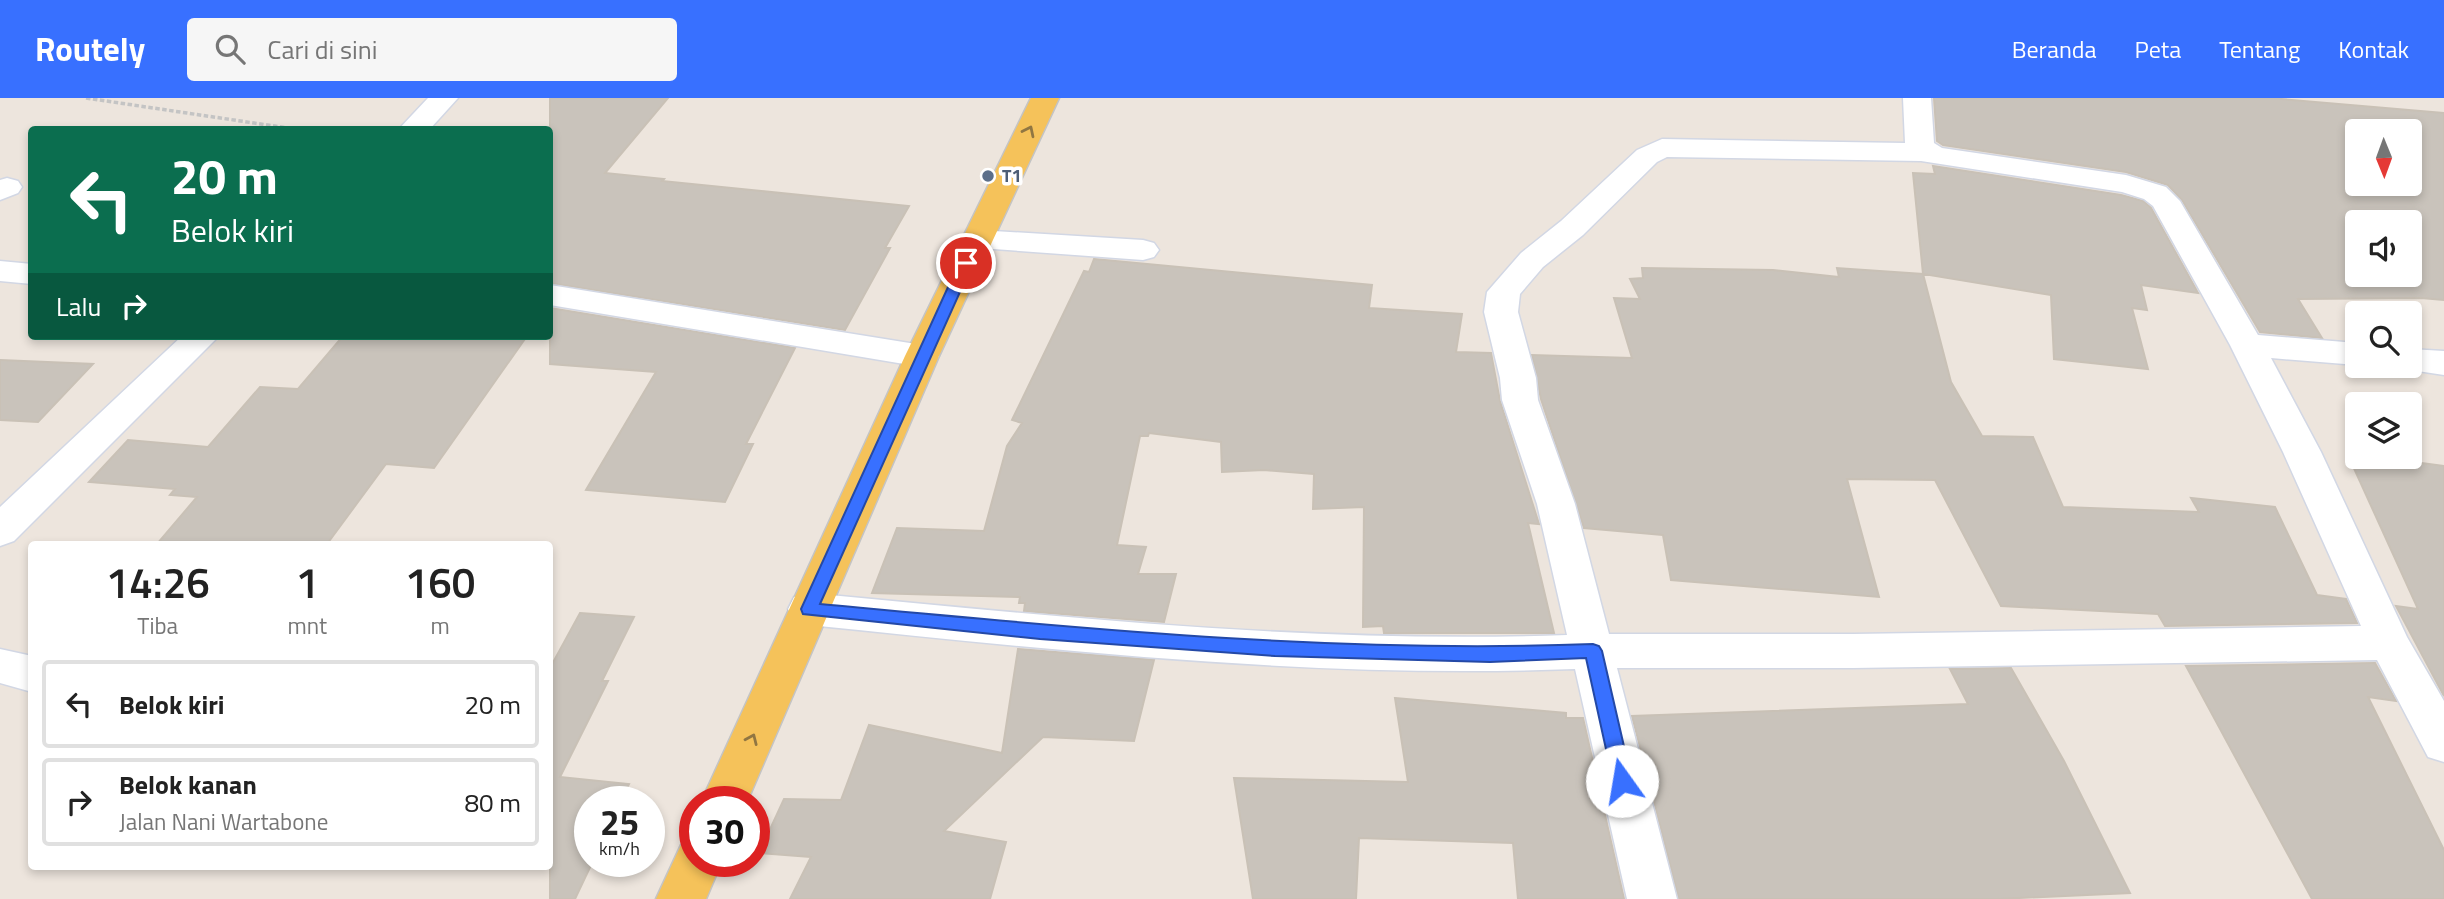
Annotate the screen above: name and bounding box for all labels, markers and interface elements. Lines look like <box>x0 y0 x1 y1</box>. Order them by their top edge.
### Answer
search box <box>187 18 677 81</box>
text: Routely <box>35 24 145 74</box>
icon: search <box>211 30 249 68</box>
text: Cari di sini <box>267 30 377 69</box>
text: Beranda <box>2012 31 2097 67</box>
text: Peta <box>2135 31 2181 67</box>
text: Tentang <box>2219 31 2300 67</box>
text: Kontak <box>2338 31 2409 67</box>
north arrow <box>2345 119 2422 196</box>
map controls <box>2345 119 2422 469</box>
one-way arrow <box>1021 126 1035 138</box>
text: 20 m <box>171 138 278 213</box>
icon: left <box>56 154 147 245</box>
place label: T1 <box>1002 162 1022 189</box>
marker: T1 <box>980 168 996 184</box>
text: Belok kiri <box>171 206 294 254</box>
button: sound <box>2345 210 2422 287</box>
pin <box>936 233 996 293</box>
icon: arrive <box>947 244 985 282</box>
text: Lalu <box>56 287 101 326</box>
icon: right <box>115 287 153 325</box>
button: search <box>2345 301 2422 378</box>
button: layers <box>2345 392 2422 469</box>
text: 14:26 <box>106 550 210 614</box>
text: 1 <box>296 550 319 614</box>
text: 160 <box>405 550 475 614</box>
text: Tiba <box>137 608 178 643</box>
text: mnt <box>287 608 327 643</box>
text: m <box>430 608 450 643</box>
icon: left <box>60 685 98 723</box>
text: Belok kiri <box>119 685 225 724</box>
text: 20 m <box>464 685 521 724</box>
one-way arrow <box>744 734 758 746</box>
position arrow <box>1585 744 1659 818</box>
text: Belok kanan <box>119 765 257 804</box>
icon: right <box>60 783 98 821</box>
text: 80 m <box>464 783 521 822</box>
speed limit sign: 30 <box>679 786 770 877</box>
text: 25 <box>600 795 639 849</box>
text: Jalan Nani Wartabone <box>119 804 328 839</box>
text: km/h <box>599 835 640 862</box>

